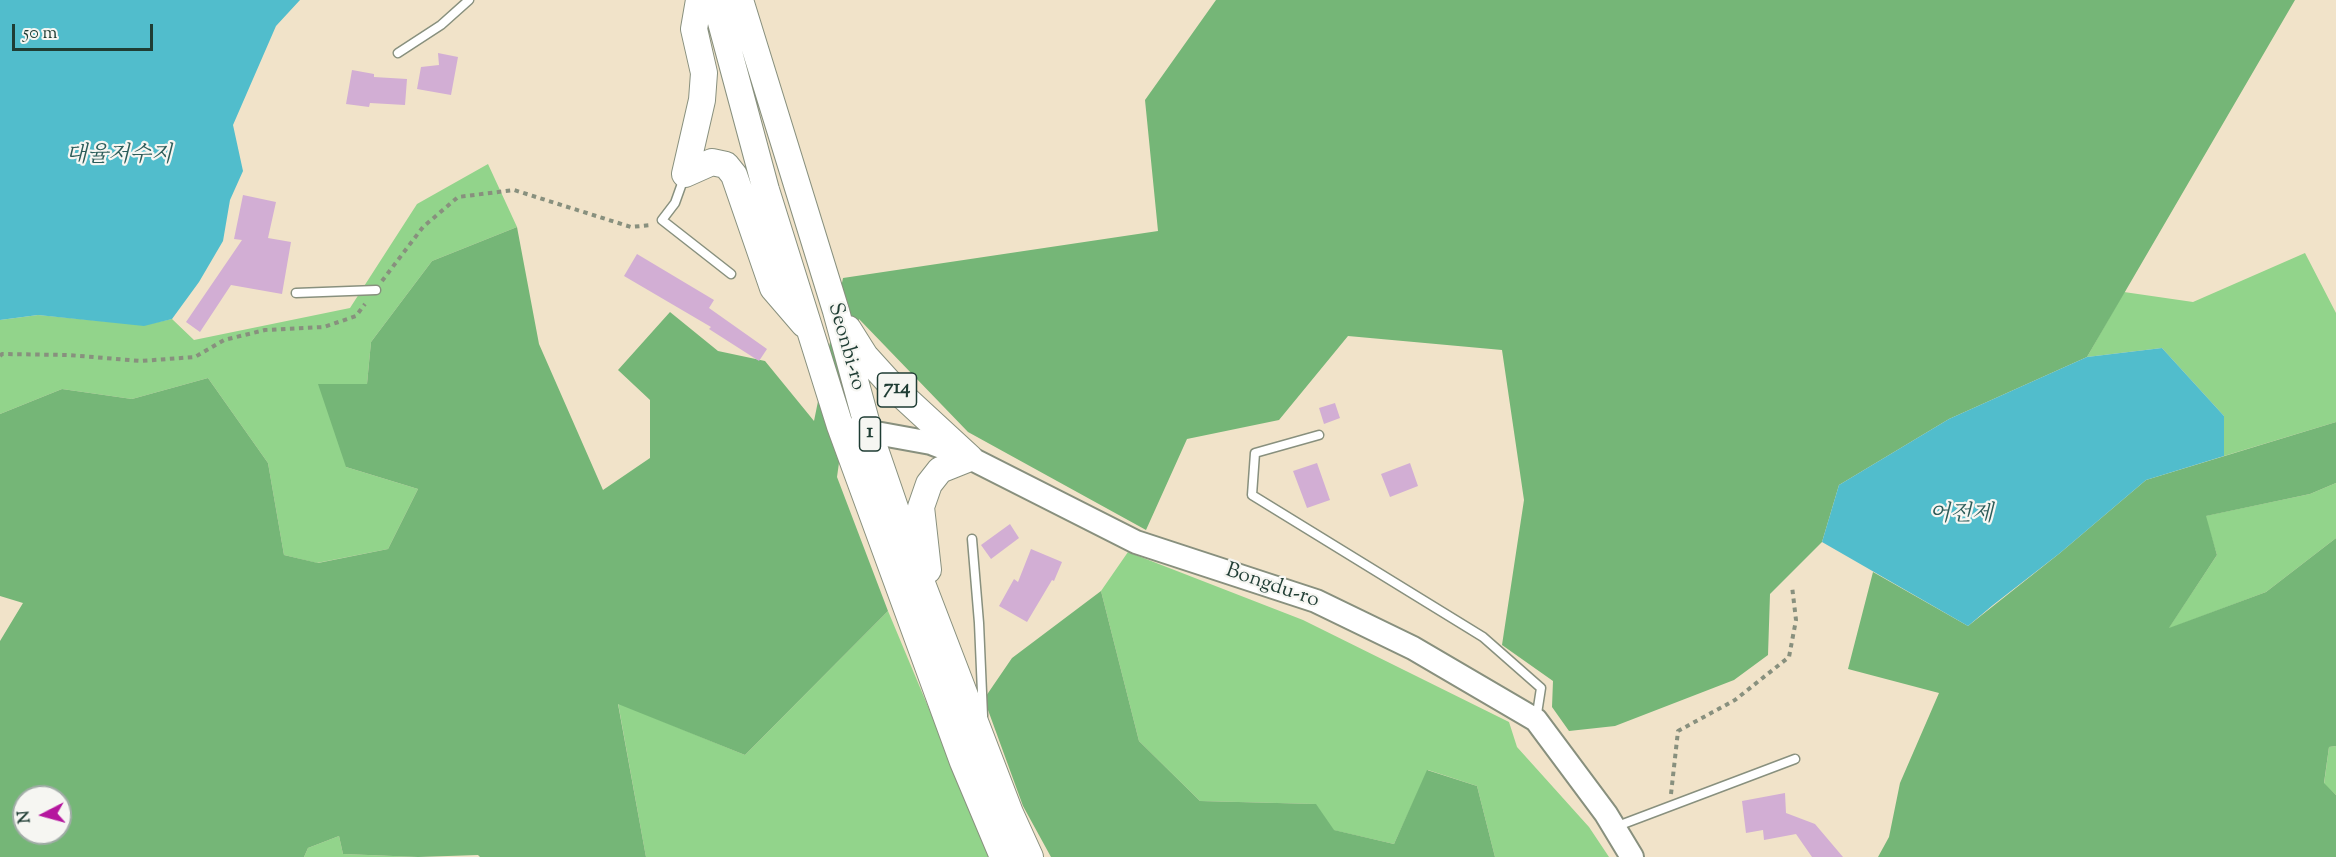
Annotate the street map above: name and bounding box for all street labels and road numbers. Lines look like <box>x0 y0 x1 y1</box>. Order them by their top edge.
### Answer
street label: Seonbi-ro <box>821 300 869 394</box>
road number: 714 <box>878 373 916 407</box>
road number: 1 <box>860 417 880 451</box>
street label: Bongdu-ro <box>1222 559 1322 615</box>

